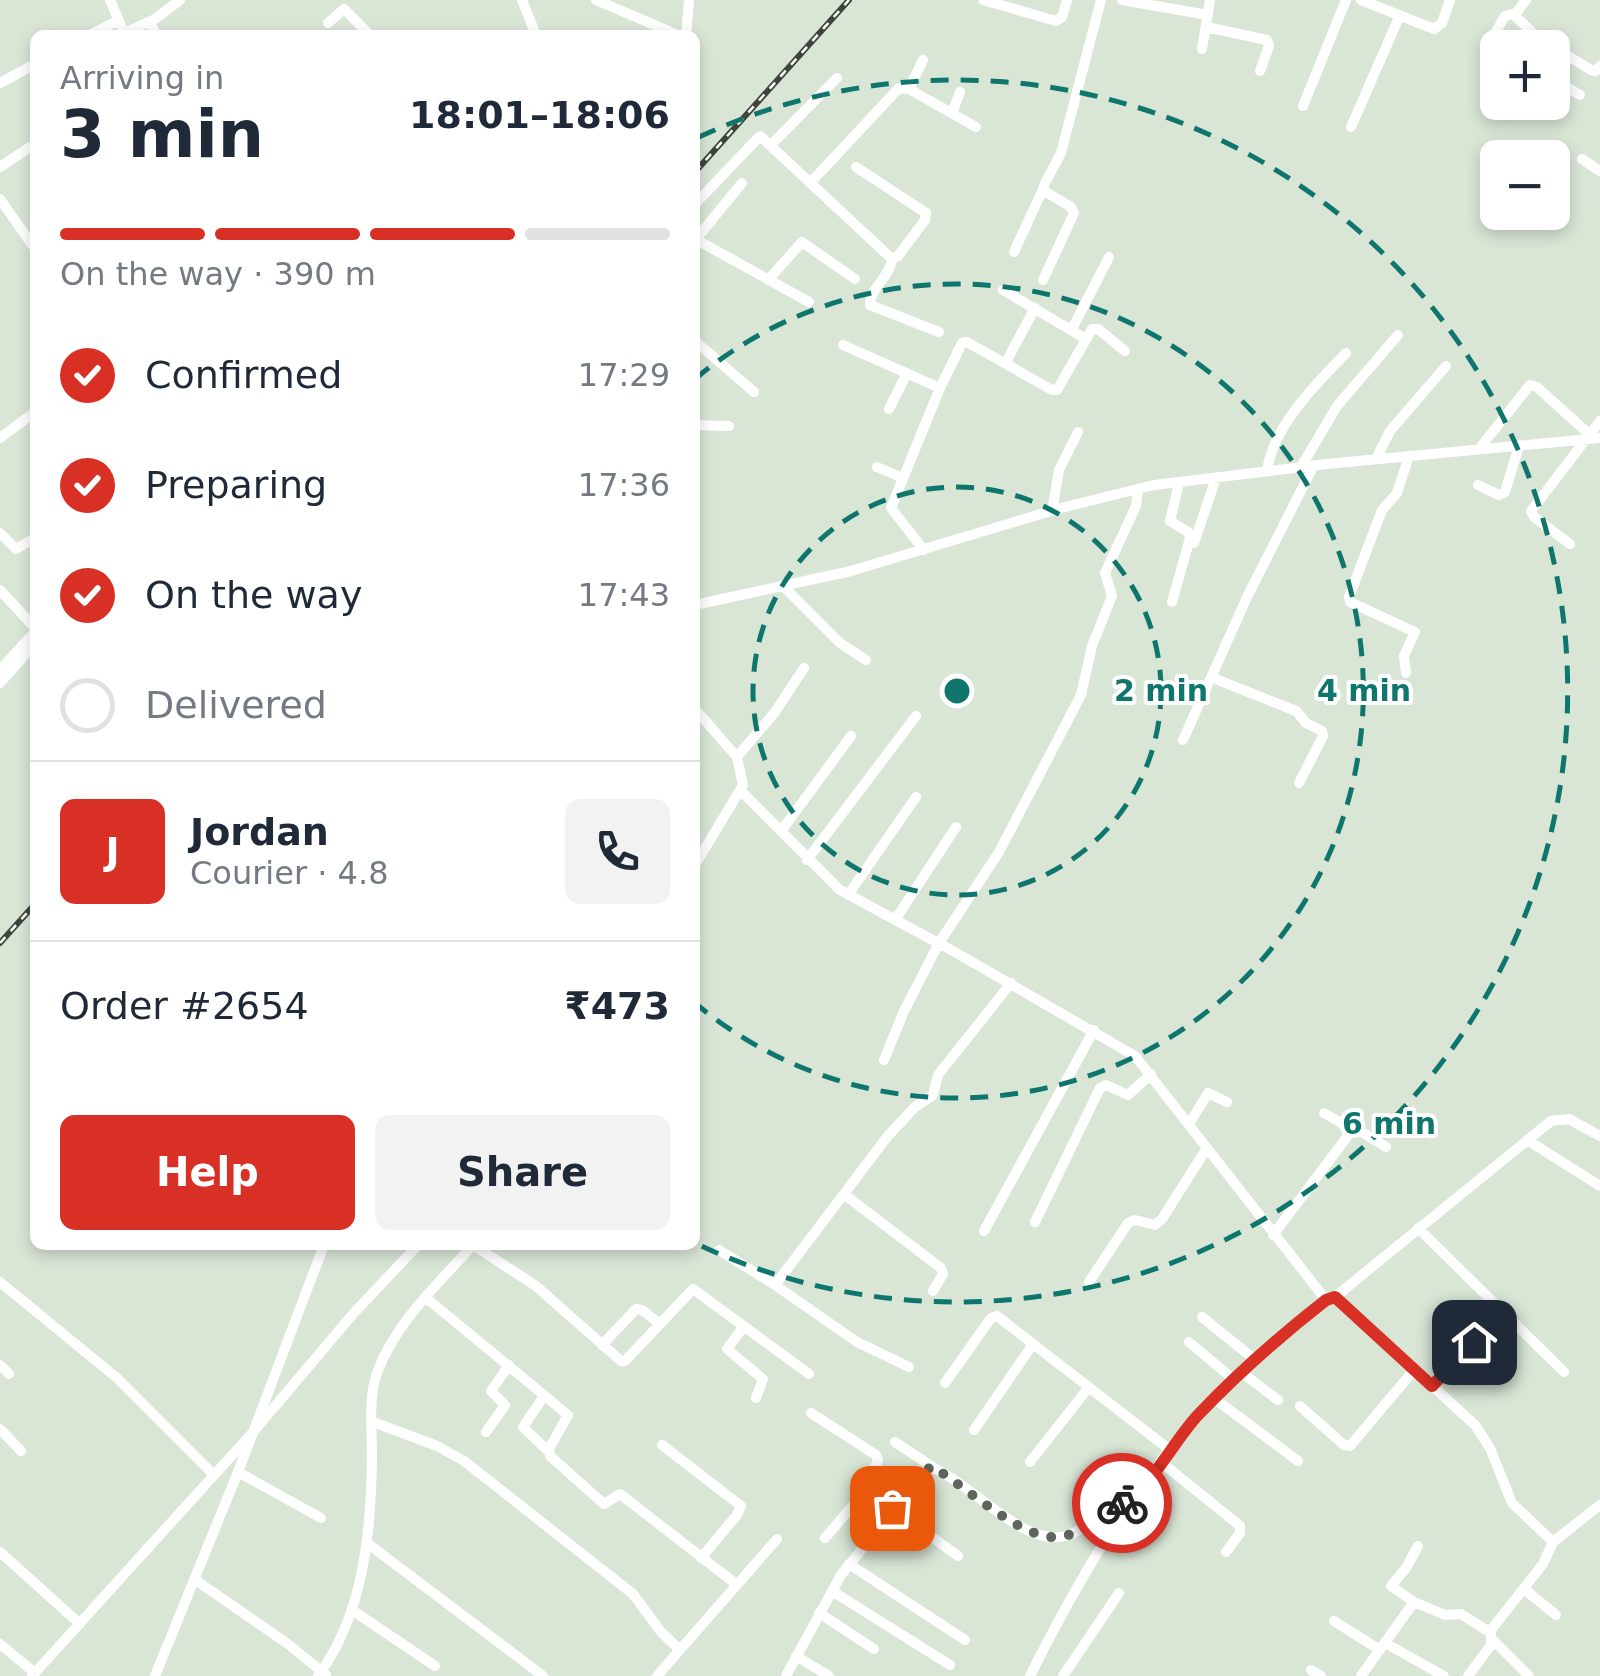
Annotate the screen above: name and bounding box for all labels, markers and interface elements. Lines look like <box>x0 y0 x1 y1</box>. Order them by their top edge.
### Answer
map controls <box>1480 30 1570 230</box>
button: + <box>1480 30 1570 120</box>
text: Arriving in <box>60 59 224 97</box>
text: 18:01–18:06 <box>409 93 670 137</box>
text: 3 min <box>60 97 264 172</box>
button: − <box>1480 140 1570 230</box>
text: On the way · 390 m <box>60 255 376 293</box>
icon: check <box>60 348 115 403</box>
text: Confirmed <box>145 353 342 397</box>
text: 17:29 <box>578 356 670 394</box>
icon: check <box>60 458 115 513</box>
text: Preparing <box>145 463 327 507</box>
text: 17:36 <box>578 466 670 504</box>
icon: check <box>60 568 115 623</box>
text: On the way <box>145 573 362 617</box>
text: 17:43 <box>578 576 670 614</box>
centre of rings <box>939 673 975 709</box>
text: 2 min <box>1114 673 1208 708</box>
text: 4 min <box>1317 673 1411 708</box>
text: Delivered <box>145 683 327 727</box>
button: phone <box>565 799 670 904</box>
text: Jordan <box>190 810 329 854</box>
text: J <box>105 829 120 873</box>
text: Courier · 4.8 <box>190 854 389 892</box>
text: Order #2654 <box>60 984 309 1028</box>
text: ₹473 <box>564 984 670 1028</box>
text: 6 min <box>1342 1106 1436 1141</box>
button: Help <box>60 1115 355 1230</box>
button: Share <box>375 1115 670 1230</box>
pin <box>1432 1300 1517 1385</box>
icon: home <box>1447 1315 1502 1370</box>
courier <box>1072 1453 1172 1553</box>
pin <box>850 1466 935 1551</box>
icon: bike <box>1095 1476 1150 1531</box>
icon: bag <box>865 1481 920 1536</box>

